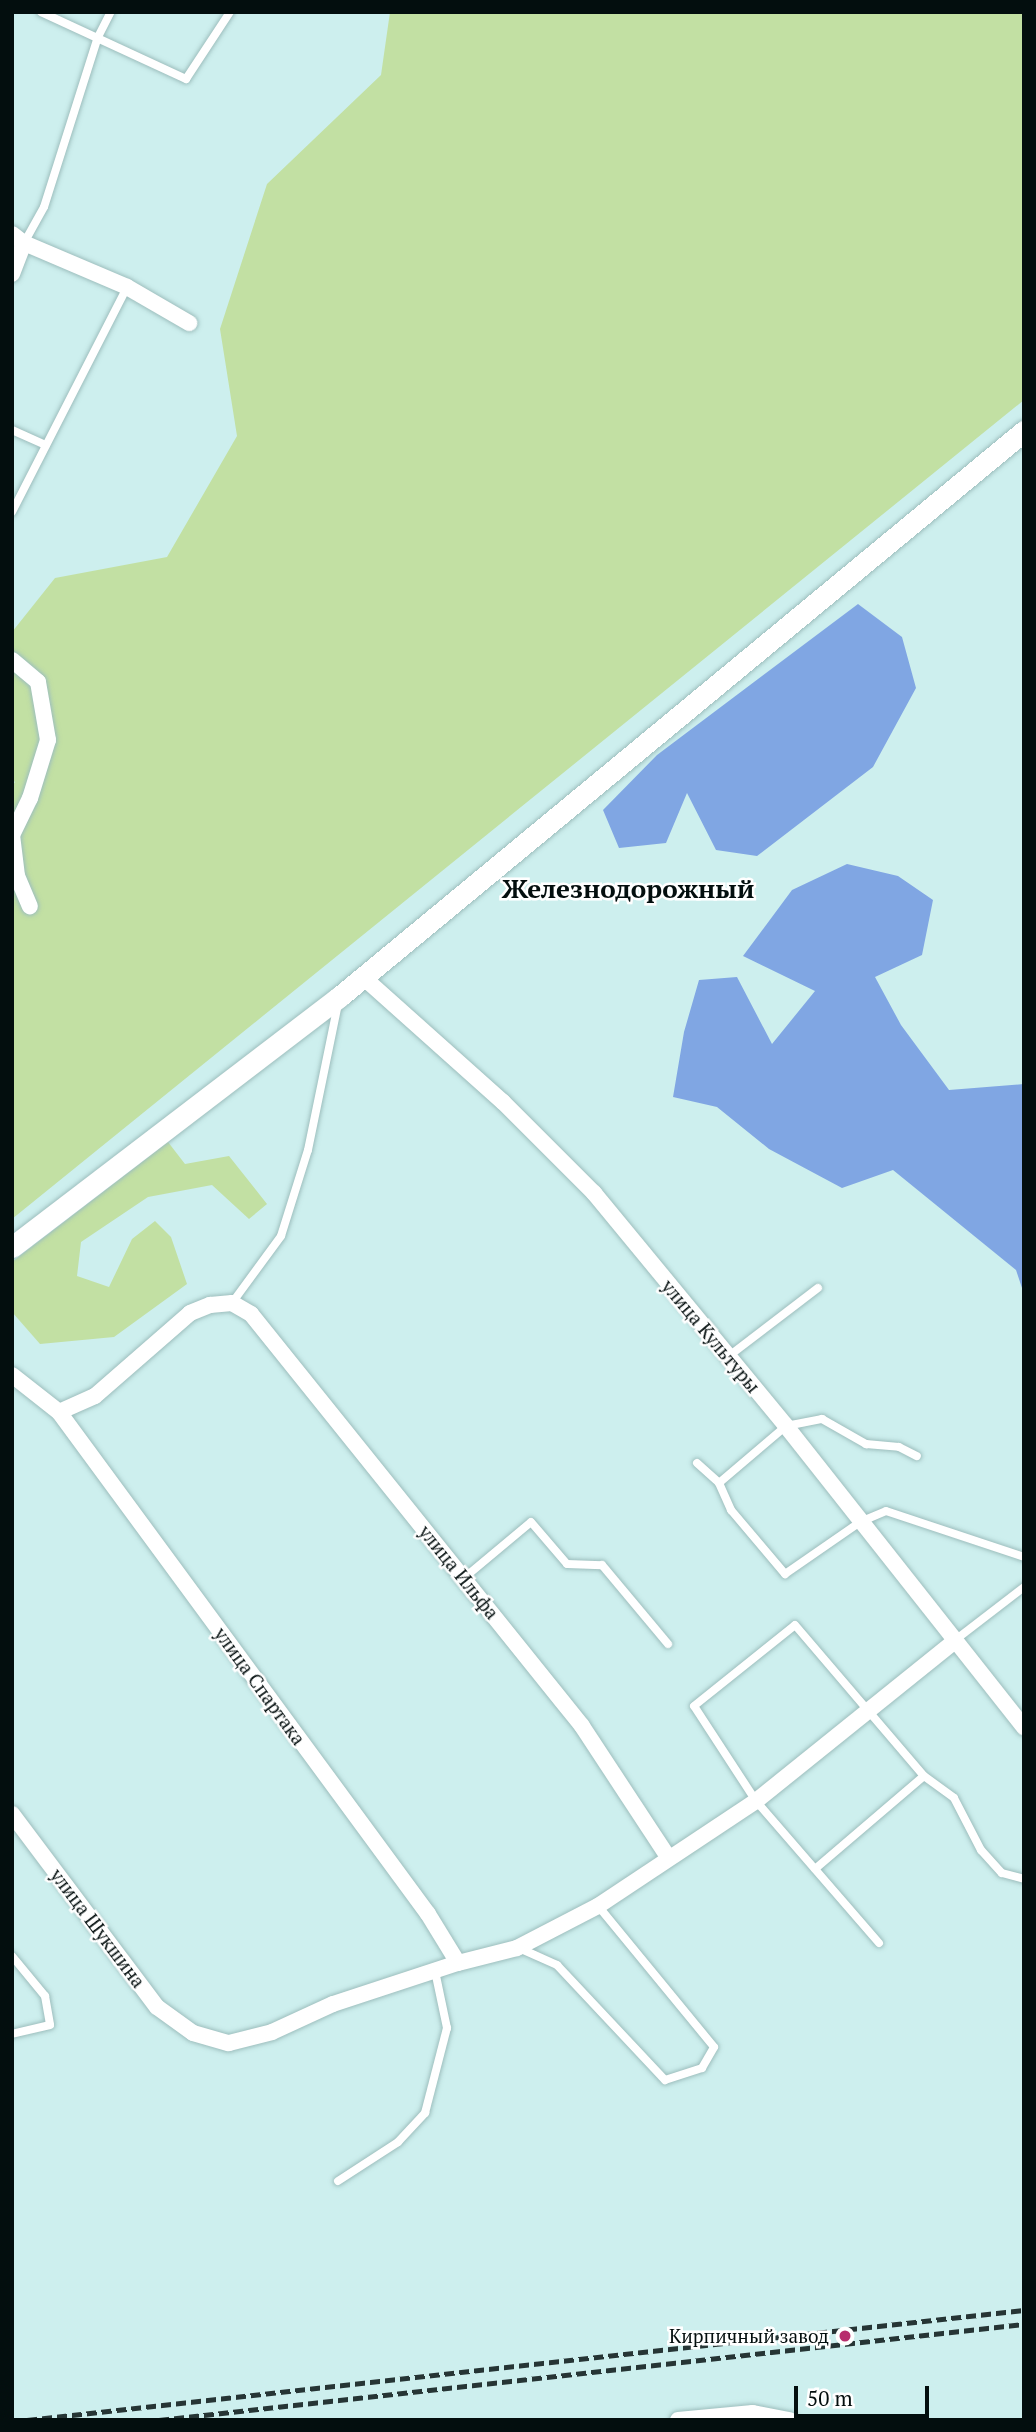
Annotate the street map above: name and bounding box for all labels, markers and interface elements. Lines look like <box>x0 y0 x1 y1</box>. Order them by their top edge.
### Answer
district label: Железнодорожный <box>502 873 754 905</box>
street label: улица Культуры <box>657 1275 765 1397</box>
street label: улица Ильфа <box>414 1520 504 1624</box>
street label: улица Спартака <box>210 1623 310 1749</box>
street label: улица Шукшина <box>46 1864 150 1992</box>
place label: Кирпичный завод <box>669 2325 829 2347</box>
marker: Кирпичный завод <box>835 2326 855 2346</box>
scale bar <box>798 2372 933 2416</box>
text: 50 m <box>807 2384 853 2412</box>

